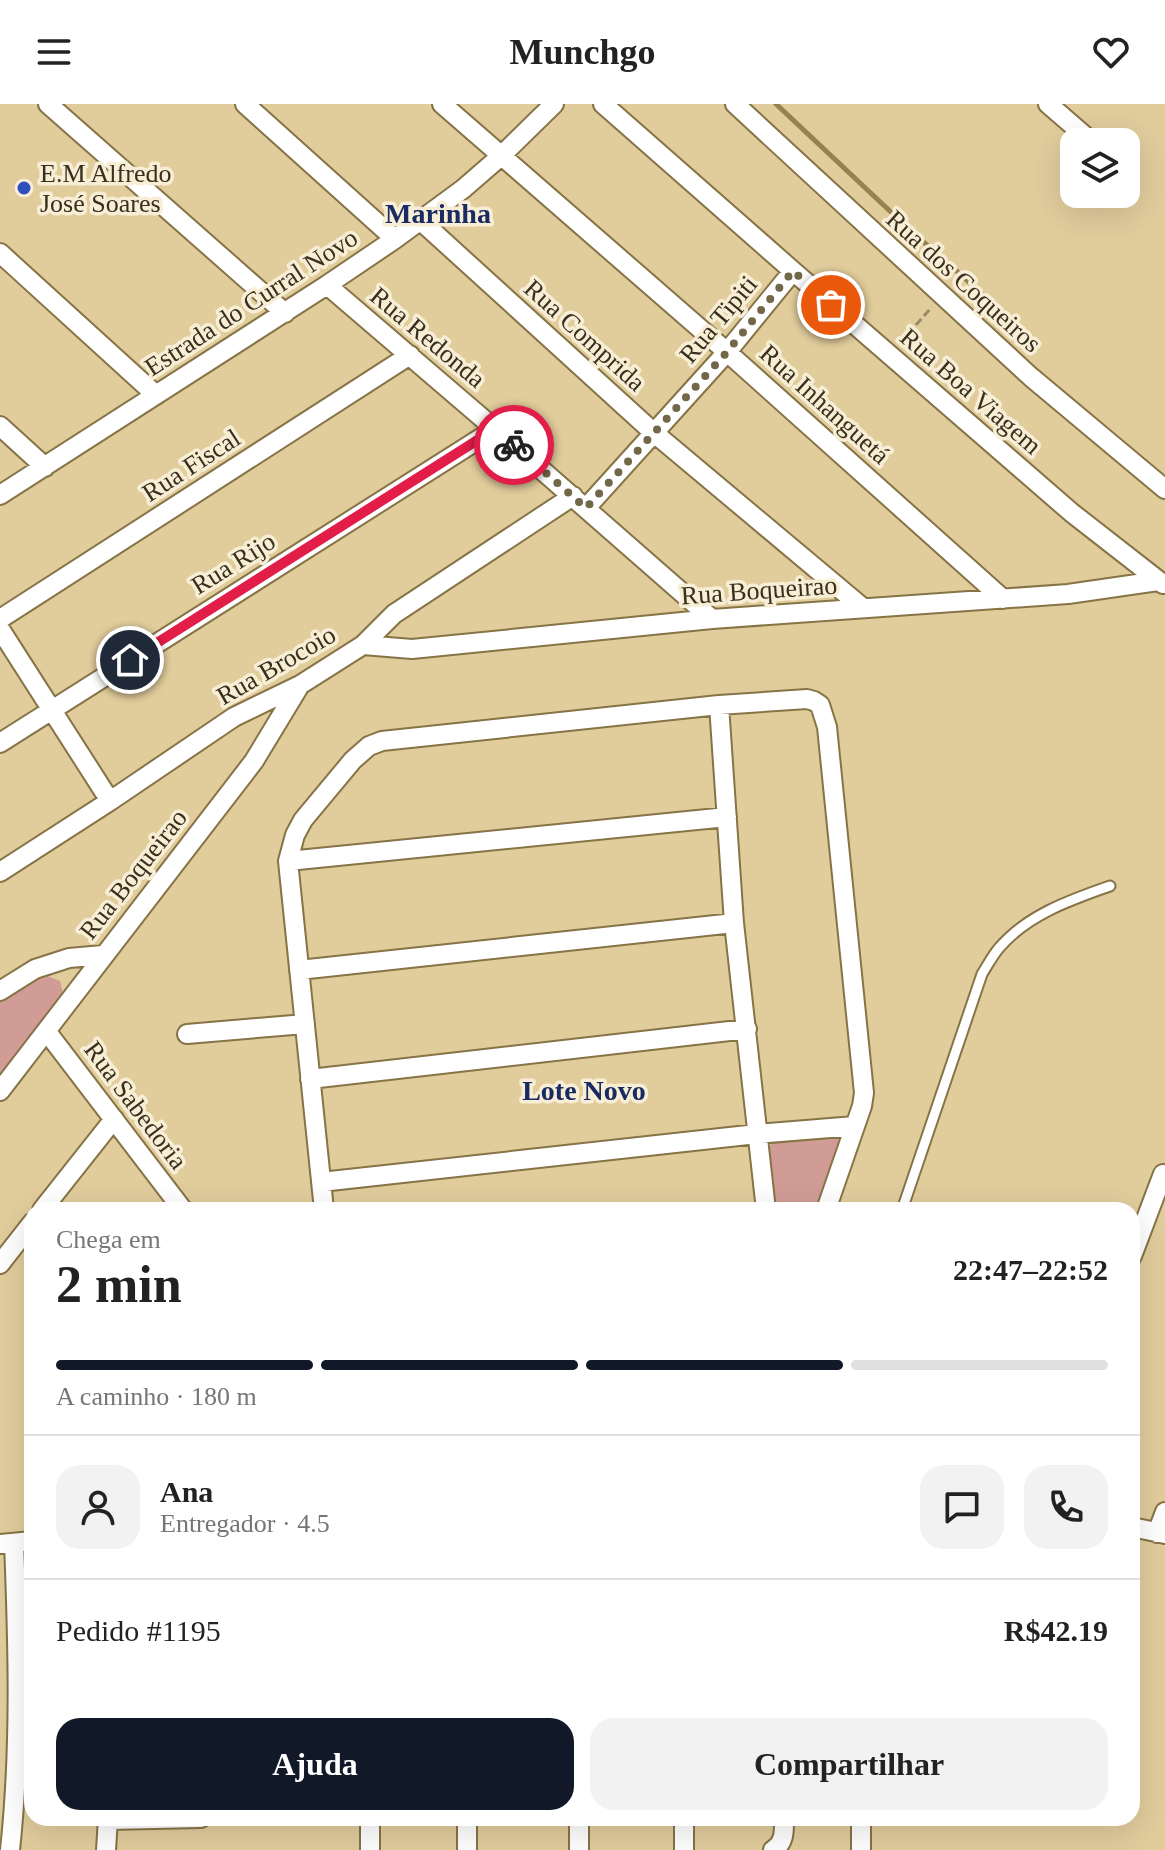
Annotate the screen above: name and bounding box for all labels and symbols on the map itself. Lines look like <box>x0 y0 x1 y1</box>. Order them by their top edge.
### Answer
place label: E.M Alfredo José Soares <box>40 159 171 218</box>
marker: E.M Alfredo José Soares <box>15 179 33 197</box>
district label: Marinha <box>385 198 491 229</box>
street label: Rua dos Coqueiros <box>880 204 1047 358</box>
street label: Estrada do Curral Novo <box>140 223 363 382</box>
street label: Rua Tipiti <box>674 270 763 369</box>
pin <box>797 271 865 339</box>
street label: Rua Comprida <box>518 274 651 397</box>
street label: Rua Redonda <box>364 281 491 394</box>
street label: Rua Boa Viagem <box>894 322 1047 460</box>
street label: Rua Inhanguetá <box>754 339 896 470</box>
courier <box>474 405 554 485</box>
street label: Rua Fiscal <box>137 423 246 508</box>
street label: Rua Rijo <box>186 526 280 600</box>
street label: Rua Boqueirao <box>680 571 838 610</box>
street label: Rua Brocoio <box>212 620 341 711</box>
pin <box>96 626 164 694</box>
street label: Rua Boqueirao <box>74 804 193 945</box>
street label: Rua Sabedoria <box>78 1036 193 1175</box>
district label: Lote Novo <box>522 1075 646 1106</box>

